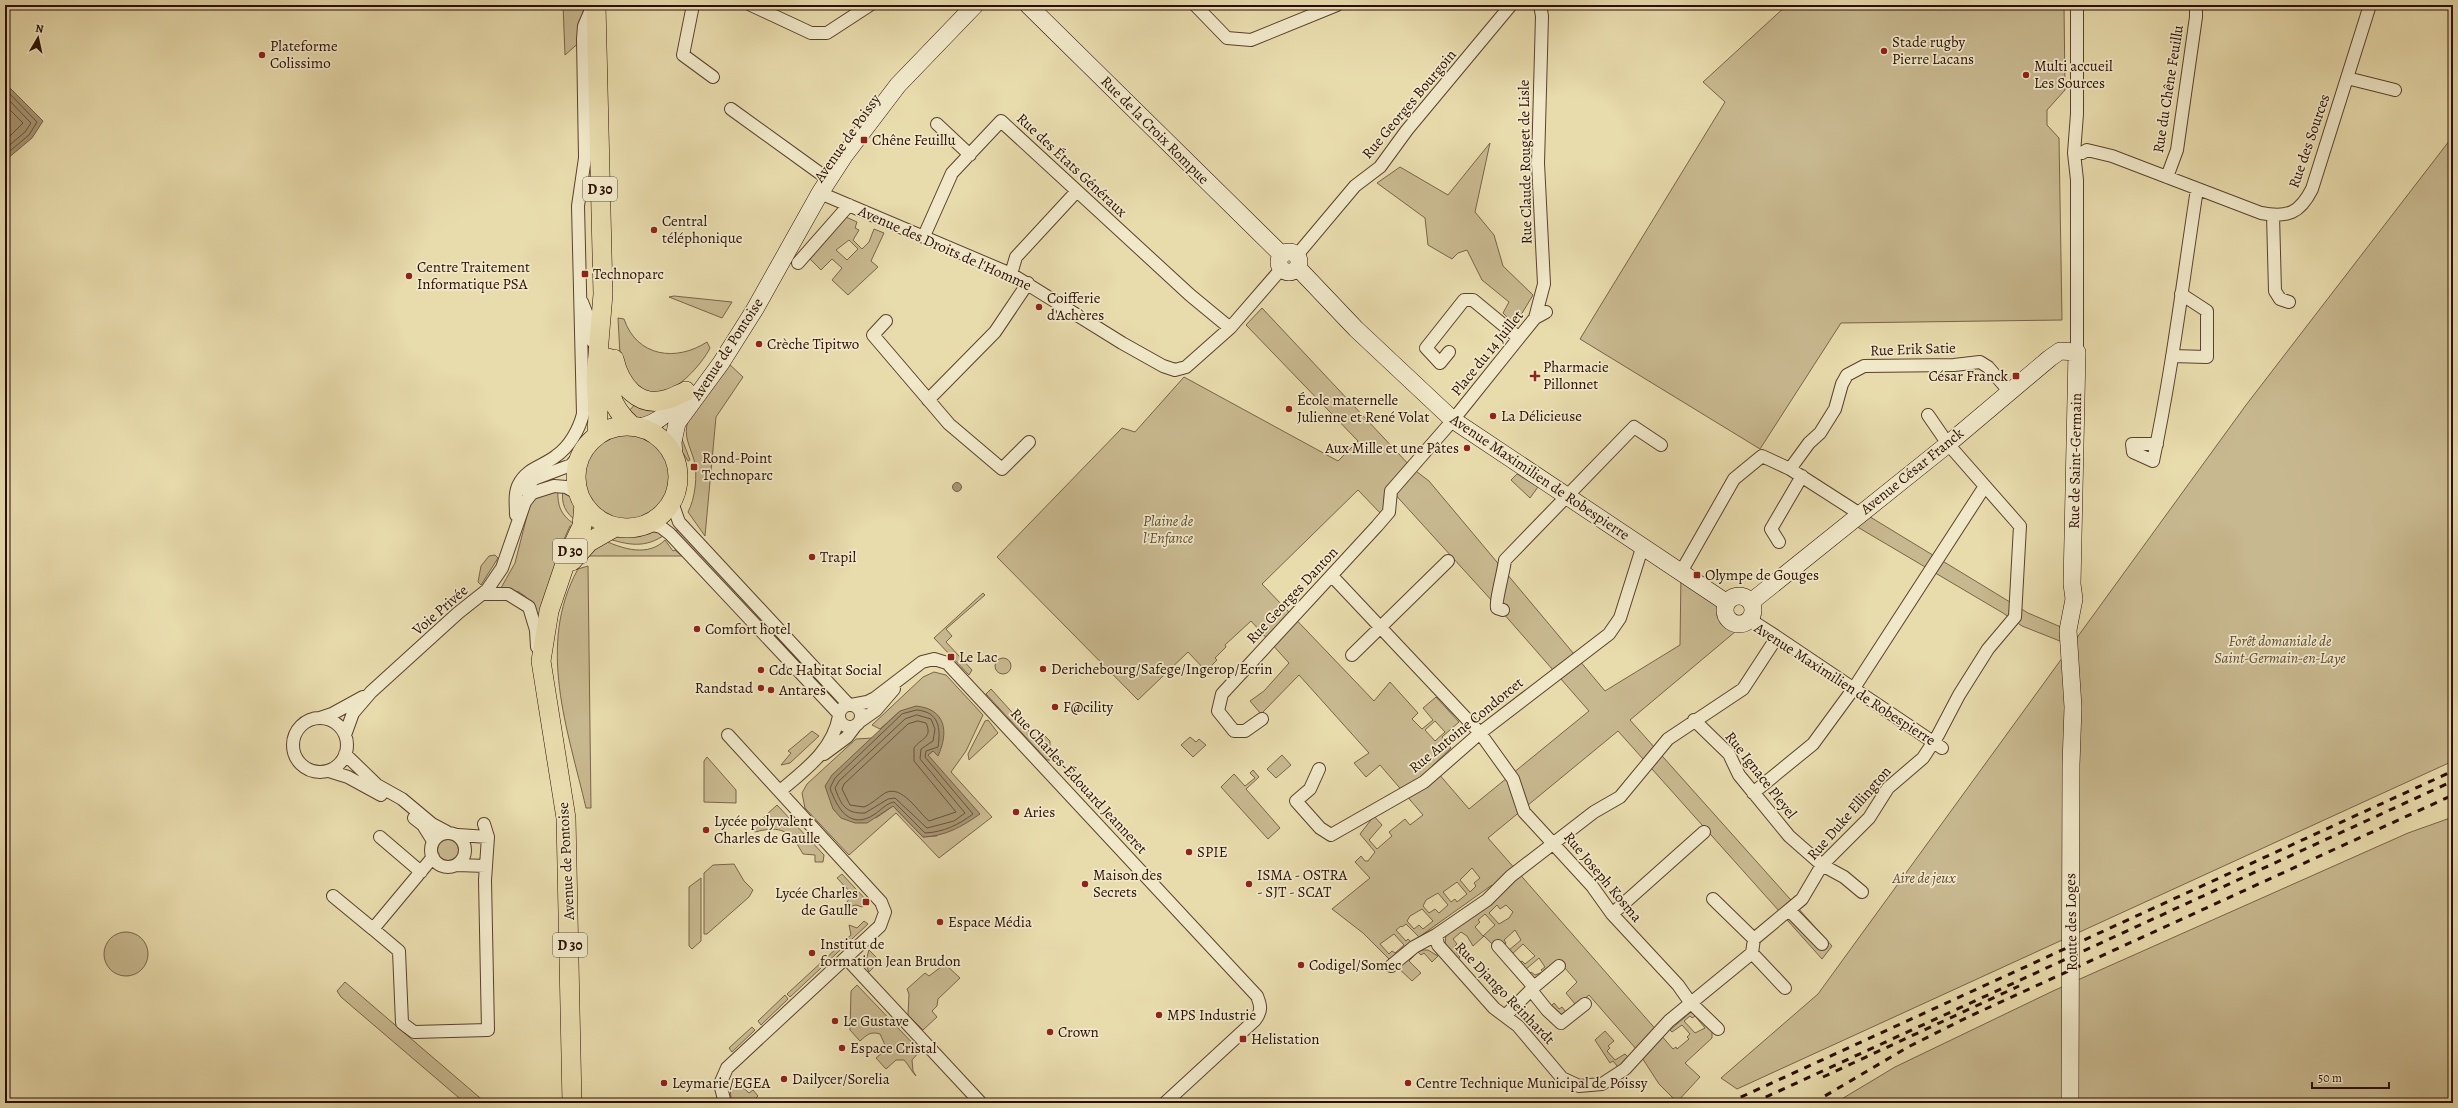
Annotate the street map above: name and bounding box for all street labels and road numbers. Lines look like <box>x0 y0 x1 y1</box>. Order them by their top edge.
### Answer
street label: Rue du Chêne Feuillu <box>2148 23 2188 154</box>
street label: Rue Georges Bourgoin <box>1357 45 1461 163</box>
street label: Rue de la Croix Rompue <box>1096 71 1214 189</box>
street label: Rue Claude Rouget de Lisle <box>1514 79 1536 245</box>
street label: Avenue de Poissy <box>809 90 885 187</box>
street label: Rue des Sources <box>2284 91 2334 191</box>
street label: Rue des États Généraux <box>1012 108 1132 222</box>
road number: D 30 <box>583 177 617 201</box>
street label: Avenue des Droits de l'Homme <box>854 200 1035 295</box>
street label: Avenue de Pontoise <box>686 294 768 405</box>
street label: Place du 14 Juillet <box>1446 306 1528 400</box>
street label: Rue Erik Satie <box>1870 337 1957 360</box>
street label: Rue de Saint-Germain <box>2064 393 2086 529</box>
street label: Avenue Maximilien de Robespierre <box>1446 409 1634 545</box>
street label: Avenue César Franck <box>1856 423 1968 519</box>
road number: D 30 <box>553 539 587 563</box>
street label: Rue Georges Danton <box>1242 542 1342 648</box>
street label: Voie Privée <box>407 580 472 640</box>
street label: Avenue Maximilien de Robespierre <box>1750 617 1940 750</box>
street label: Rue Antoine Condorcet <box>1405 673 1527 777</box>
street label: Rue Charles-Édouard Jeanneret <box>1006 704 1152 858</box>
street label: Rue Ignace Pleyel <box>1721 727 1802 823</box>
street label: Rue Duke Ellington <box>1802 762 1896 864</box>
street label: Avenue de Pontoise <box>553 801 579 921</box>
street label: Rue Joseph Kosma <box>1559 828 1647 926</box>
street label: Route des Loges <box>2060 873 2082 971</box>
road number: D 30 <box>553 933 587 957</box>
street label: Rue Django Reinhardt <box>1451 937 1559 1049</box>

